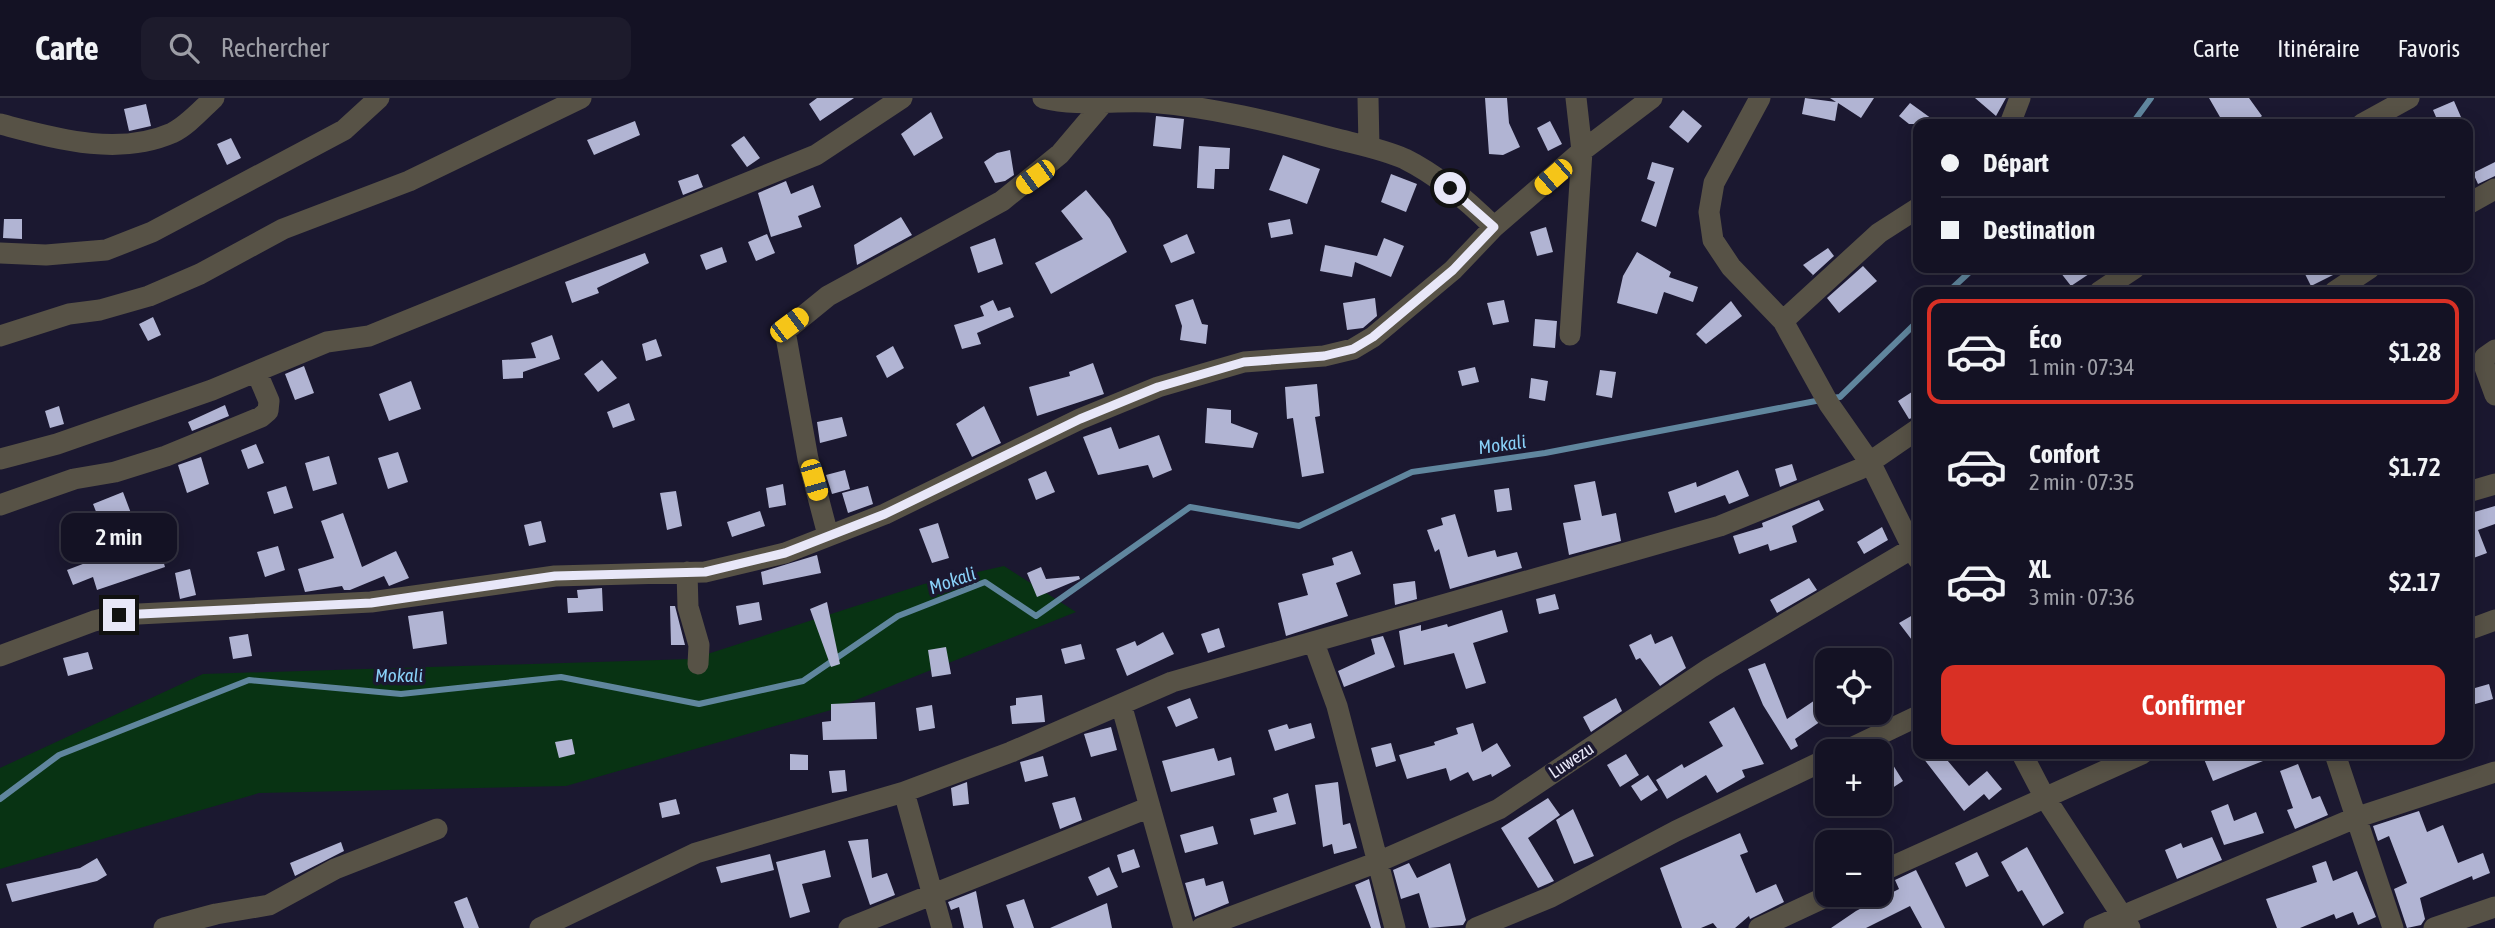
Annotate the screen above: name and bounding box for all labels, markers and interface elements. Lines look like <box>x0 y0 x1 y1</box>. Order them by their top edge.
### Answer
search box <box>141 17 631 80</box>
text: Carte <box>35 29 99 67</box>
icon: search <box>165 29 203 67</box>
text: Rechercher <box>221 33 329 63</box>
text: Carte <box>2193 35 2239 62</box>
text: Itinéraire <box>2277 35 2360 62</box>
text: Favoris <box>2398 35 2460 62</box>
text: Départ <box>1983 148 2049 178</box>
car <box>1531 155 1576 199</box>
car <box>1012 156 1059 198</box>
route start <box>1434 172 1466 204</box>
text: Destination <box>1983 215 2095 245</box>
car <box>766 304 813 346</box>
icon: car <box>1945 320 2008 383</box>
text: Éco <box>2029 324 2062 354</box>
text: $1.28 <box>2389 337 2441 367</box>
text: 1 min · 07:34 <box>2029 354 2135 380</box>
water label: Mokali <box>1477 430 1527 458</box>
icon: car <box>1945 435 2008 498</box>
text: Confort <box>2029 439 2100 469</box>
text: $1.72 <box>2389 452 2441 482</box>
car <box>799 457 830 503</box>
text: 2 min · 07:35 <box>2029 469 2135 495</box>
callout: 2 min <box>61 514 177 562</box>
text: 2 min <box>96 524 142 550</box>
icon: car <box>1945 550 2008 613</box>
text: XL <box>2029 554 2051 584</box>
water label: Mokali <box>926 562 978 598</box>
text: $2.17 <box>2389 567 2441 597</box>
text: 3 min · 07:36 <box>2029 584 2135 610</box>
route end <box>103 599 135 631</box>
map controls <box>1815 648 1892 907</box>
button: locate <box>1815 648 1892 725</box>
water label: Mokali <box>375 664 423 686</box>
button: Confirmer <box>1941 665 2445 745</box>
street label: Luwezu <box>1545 737 1597 783</box>
button: + <box>1815 739 1892 816</box>
button: − <box>1815 830 1892 907</box>

